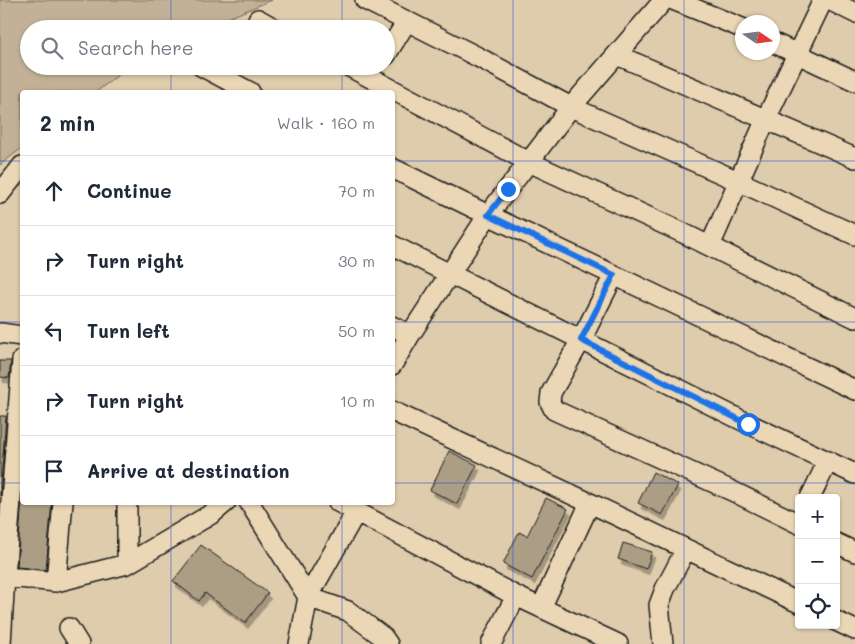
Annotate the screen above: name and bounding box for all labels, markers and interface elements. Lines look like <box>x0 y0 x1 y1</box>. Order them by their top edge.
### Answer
north arrow <box>735 15 780 60</box>
search box <box>20 20 395 75</box>
icon: search <box>38 34 66 62</box>
text: Search here <box>78 35 194 60</box>
text: 2 min <box>40 109 95 136</box>
text: Walk · 160 m <box>277 112 375 133</box>
icon: ahead <box>40 177 68 205</box>
text: Continue <box>87 178 172 203</box>
route end <box>497 178 520 201</box>
text: 70 m <box>338 180 375 201</box>
icon: right <box>40 247 68 275</box>
text: Turn right <box>87 248 184 273</box>
text: 30 m <box>338 250 375 271</box>
icon: left <box>40 317 68 345</box>
text: Turn left <box>87 318 170 343</box>
text: 50 m <box>338 320 375 341</box>
icon: right <box>40 387 68 415</box>
text: Turn right <box>87 388 184 413</box>
text: 10 m <box>340 390 375 411</box>
route start <box>737 413 760 436</box>
icon: arrive <box>40 457 68 485</box>
text: Arrive at destination <box>87 458 290 483</box>
map controls <box>795 494 840 629</box>
button: + <box>795 494 840 539</box>
button: − <box>795 539 840 584</box>
button: locate <box>795 584 840 629</box>

